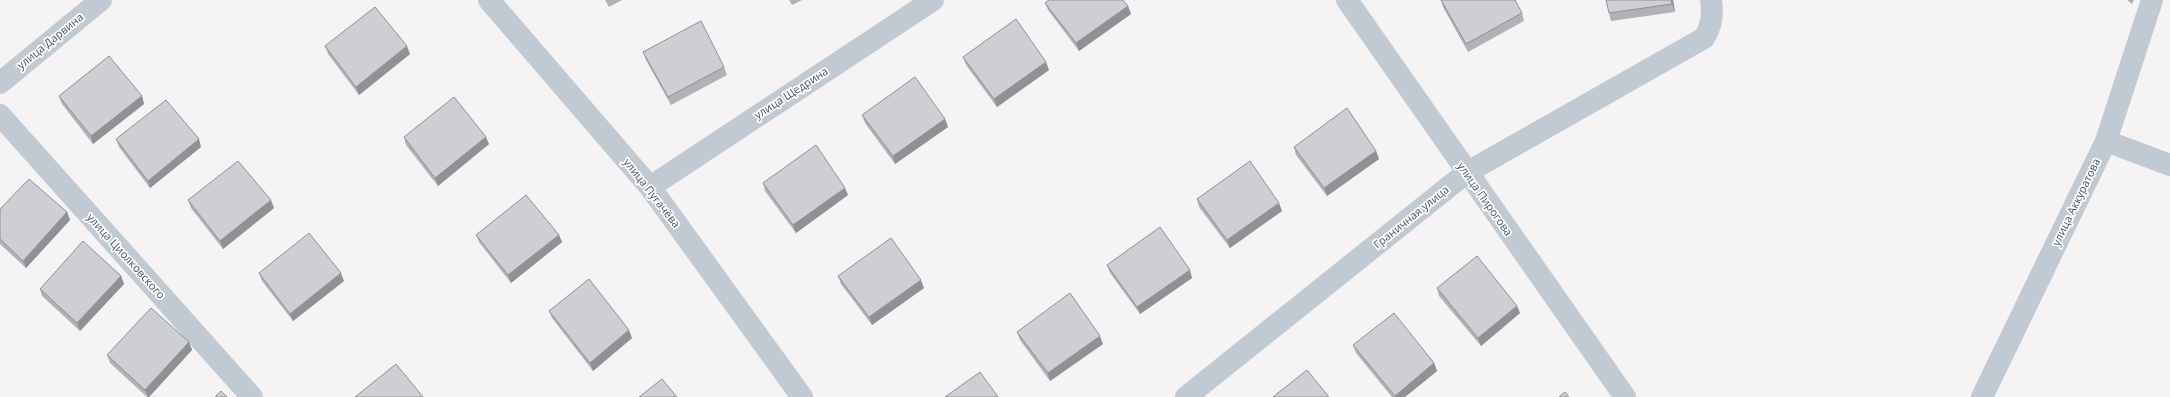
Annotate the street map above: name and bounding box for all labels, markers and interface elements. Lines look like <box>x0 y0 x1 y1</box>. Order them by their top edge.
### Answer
street label: улица Дарвина <box>13 9 86 72</box>
street label: улица Щедрина <box>751 63 831 122</box>
street label: улица Пугачёва <box>621 155 684 231</box>
street label: улица Аккуратова <box>2048 156 2103 248</box>
street label: улица Пирогова <box>1454 159 1516 239</box>
street label: Граничная улица <box>1370 182 1452 252</box>
street label: улица Циолковского <box>84 210 169 302</box>

